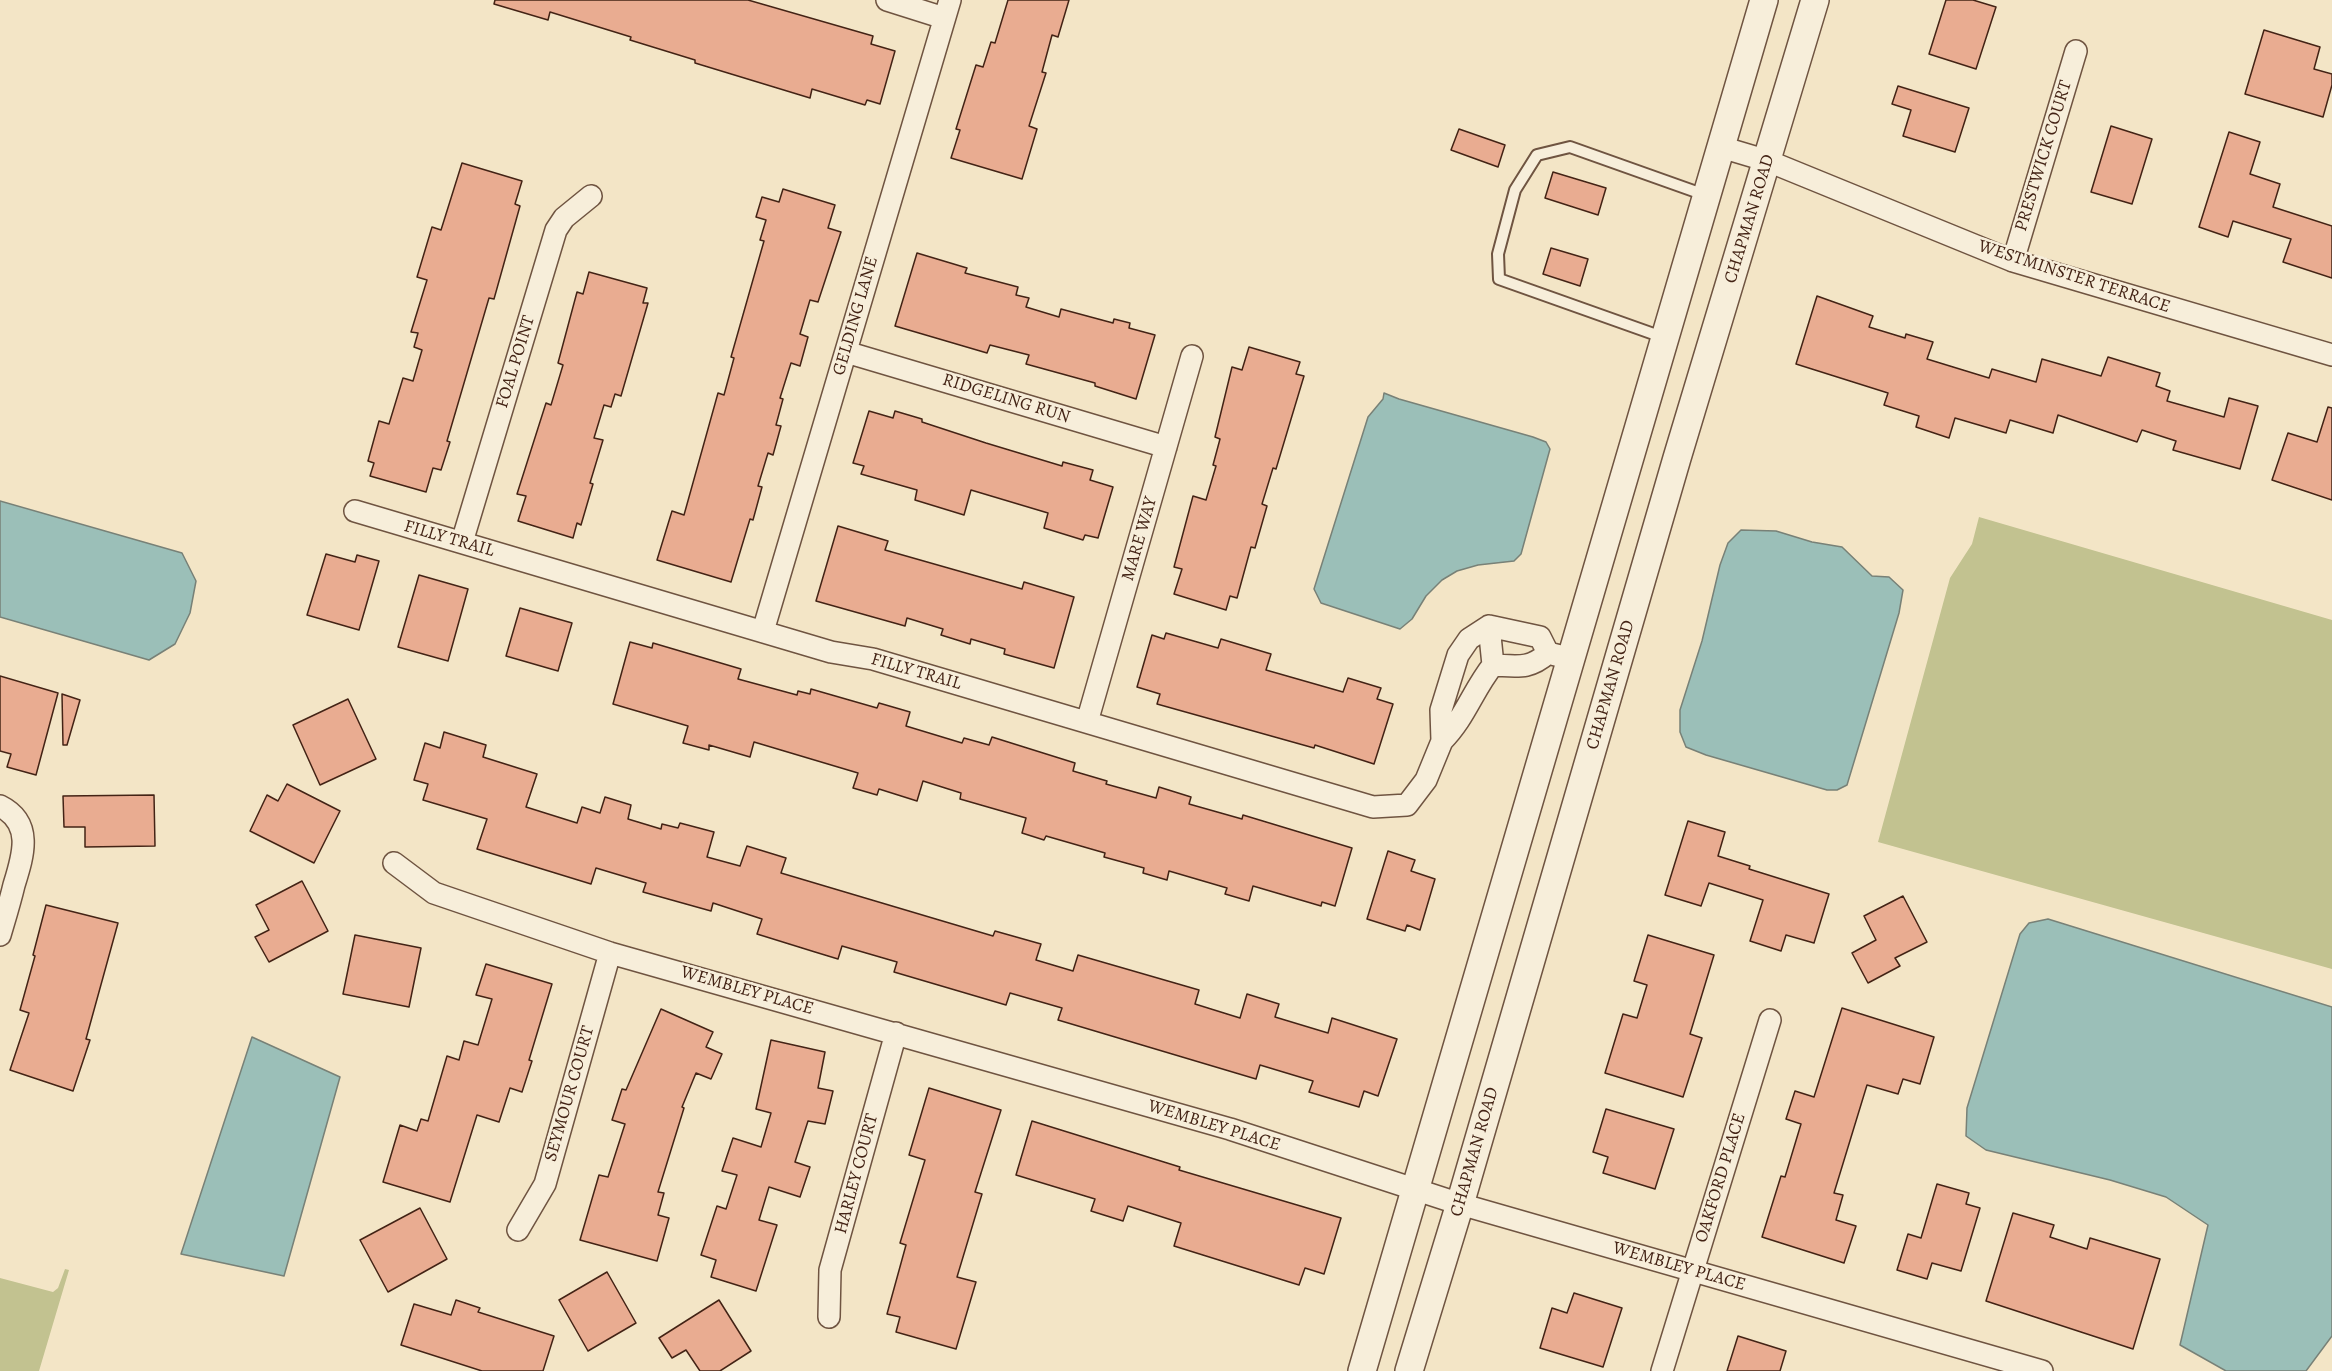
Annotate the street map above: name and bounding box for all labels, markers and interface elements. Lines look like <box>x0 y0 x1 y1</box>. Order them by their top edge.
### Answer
street label: PRESTWICK COURT <box>2011 78 2077 234</box>
street label: CHAPMAN ROAD <box>1720 152 1780 286</box>
street label: WESTMINSTER TERRACE <box>1975 236 2173 318</box>
street label: GELDING LANE <box>829 254 883 378</box>
street label: FOAL POINT <box>492 313 540 411</box>
street label: RIDGELING RUN <box>940 369 1072 429</box>
street label: MARE WAY <box>1118 494 1162 584</box>
street label: FILLY TRAIL <box>401 516 497 562</box>
street label: CHAPMAN ROAD <box>1582 618 1640 752</box>
street label: FILLY TRAIL <box>868 649 964 695</box>
street label: WEMBLEY PLACE <box>678 962 816 1020</box>
street label: SEYMOUR COURT <box>540 1024 600 1164</box>
street label: CHAPMAN ROAD <box>1446 1085 1504 1219</box>
street label: WEMBLEY PLACE <box>1145 1096 1283 1156</box>
street label: OAKFORD PLACE <box>1691 1111 1751 1245</box>
street label: HARLEY COURT <box>831 1112 883 1236</box>
street label: WEMBLEY PLACE <box>1610 1238 1748 1296</box>

